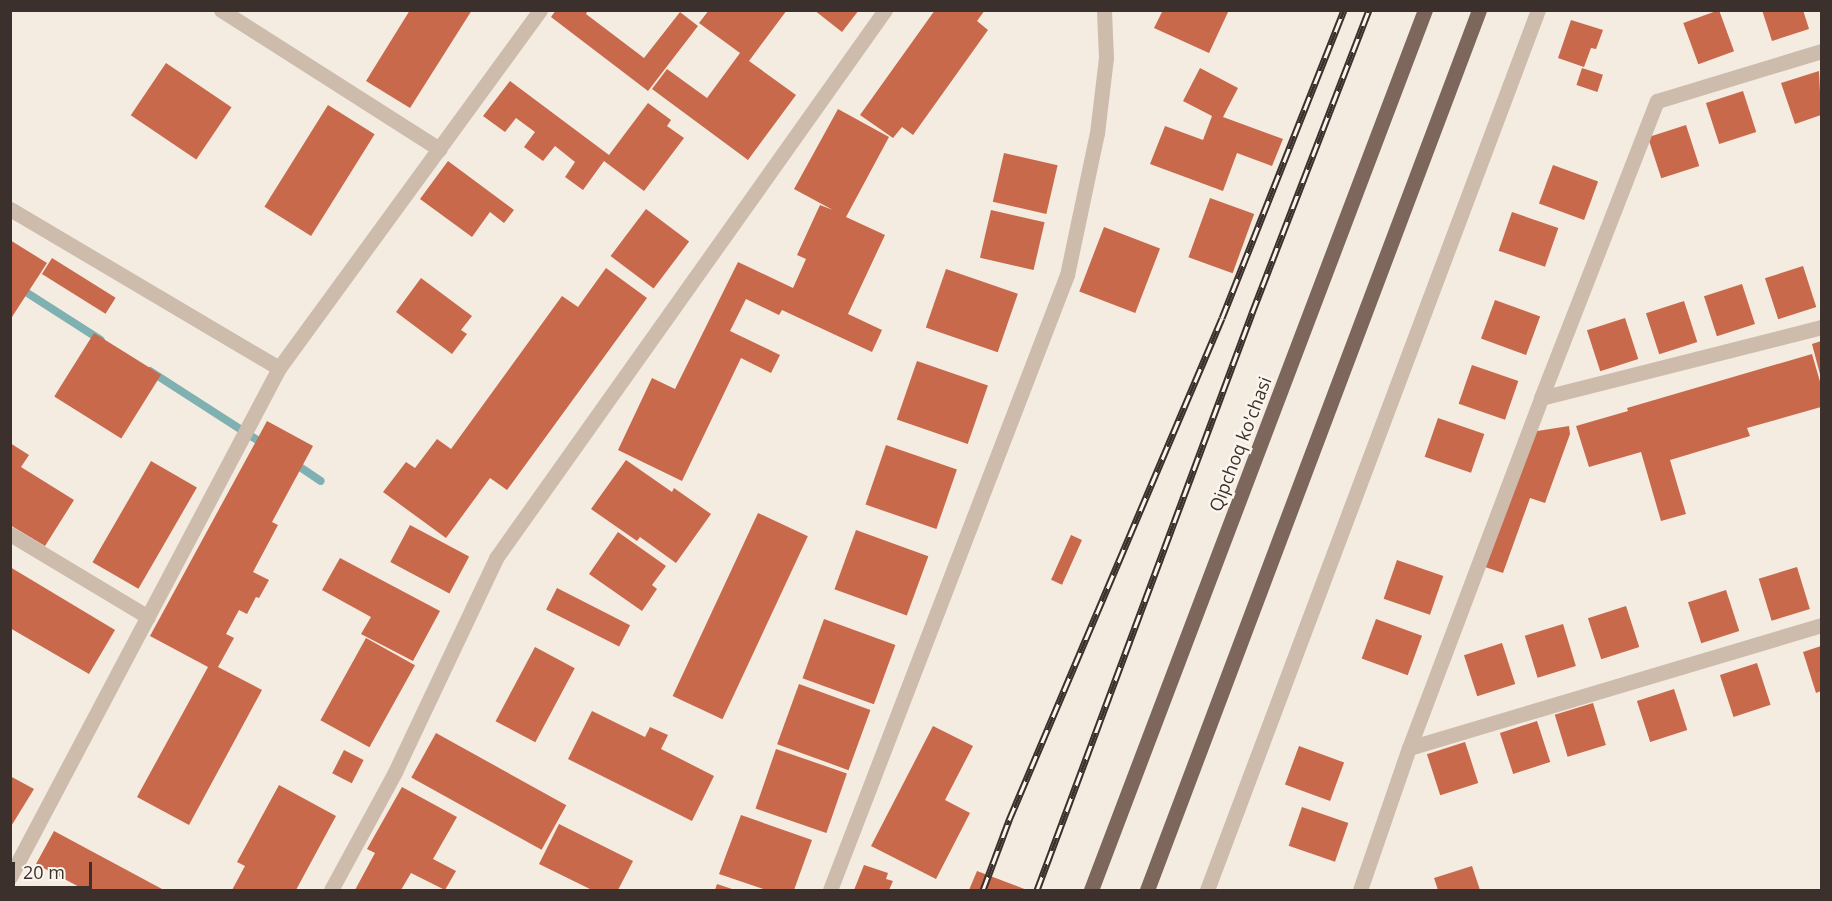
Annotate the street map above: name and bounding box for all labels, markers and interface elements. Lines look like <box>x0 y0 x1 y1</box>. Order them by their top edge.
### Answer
street label: Qipchoq ko'chasi <box>1204 373 1276 515</box>
scale bar <box>15 850 94 888</box>
text: 20 m <box>23 860 65 884</box>

